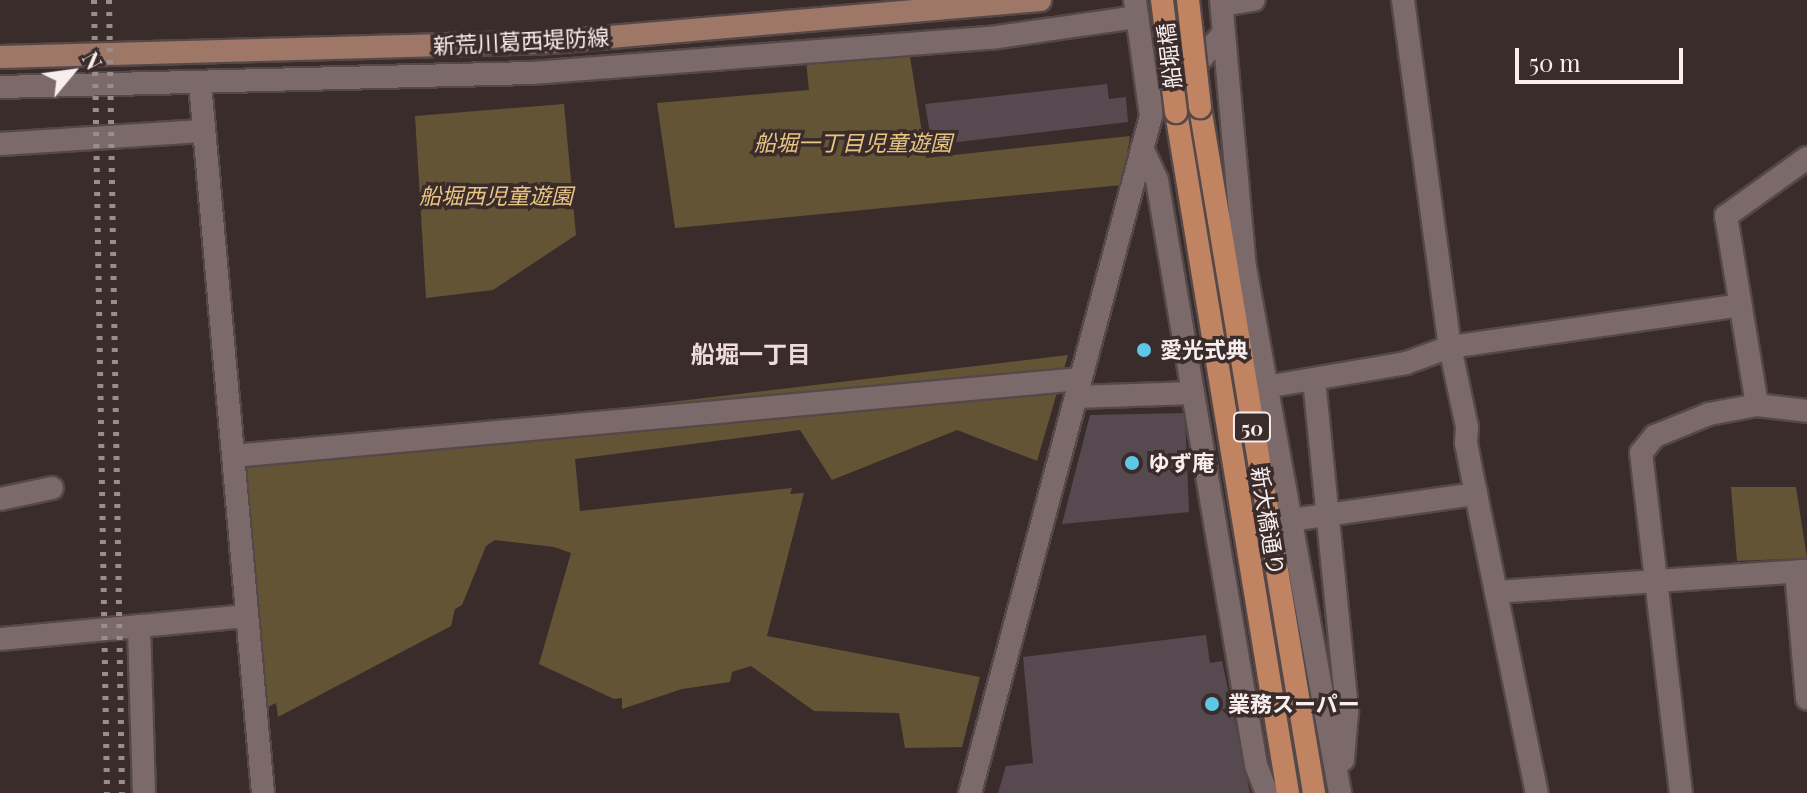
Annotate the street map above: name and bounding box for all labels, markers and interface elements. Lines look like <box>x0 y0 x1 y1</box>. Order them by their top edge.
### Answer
street label: 船堀橋 <box>1152 22 1186 90</box>
street label: 新荒川葛西堤防線 <box>432 23 610 59</box>
north arrow <box>32 32 112 112</box>
scale bar <box>1519 32 1687 82</box>
text: N <box>76 46 110 75</box>
text: 50 m <box>1529 46 1581 78</box>
park label: 船堀一丁目児童遊園 <box>754 130 952 156</box>
park label: 船堀西児童遊園 <box>419 183 573 209</box>
place label: 愛光式典 <box>1160 337 1248 363</box>
district label: 船堀一丁目 <box>691 340 811 368</box>
marker: 愛光式典 <box>1135 341 1153 359</box>
road number: 50 <box>1232 411 1272 443</box>
place label: ゆず庵 <box>1148 450 1214 476</box>
marker: ゆず庵 <box>1123 454 1141 472</box>
street label: 新大橋通り <box>1246 465 1290 577</box>
place label: 業務スーパー <box>1228 691 1360 717</box>
marker: 業務スーパー <box>1203 695 1221 713</box>

